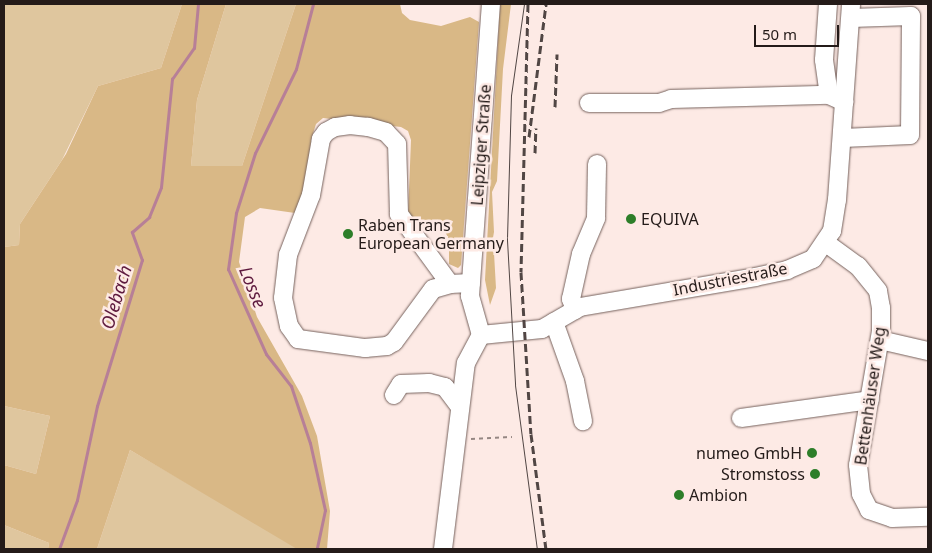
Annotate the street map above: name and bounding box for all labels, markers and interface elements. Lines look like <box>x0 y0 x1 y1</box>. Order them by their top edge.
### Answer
scale bar <box>757 15 842 47</box>
text: 50 m <box>762 24 797 44</box>
street label: Leipziger Straße <box>467 84 495 206</box>
place label: EQUIVA <box>641 209 699 229</box>
marker: EQUIVA <box>625 213 637 225</box>
place label: Raben Trans European Germany <box>358 215 504 253</box>
marker: Raben Trans European Germany <box>342 228 354 240</box>
street label: Industriestraße <box>671 259 789 299</box>
water label: Olebach <box>96 262 136 332</box>
water label: Losse <box>235 263 271 311</box>
street label: Bettenhäuser Weg <box>851 326 889 466</box>
place label: numeo GmbH <box>696 443 802 463</box>
marker: numeo GmbH <box>806 447 818 459</box>
place label: Stromstoss <box>721 464 805 484</box>
marker: Stromstoss <box>809 468 821 480</box>
place label: Ambion <box>689 485 748 505</box>
marker: Ambion <box>673 489 685 501</box>

